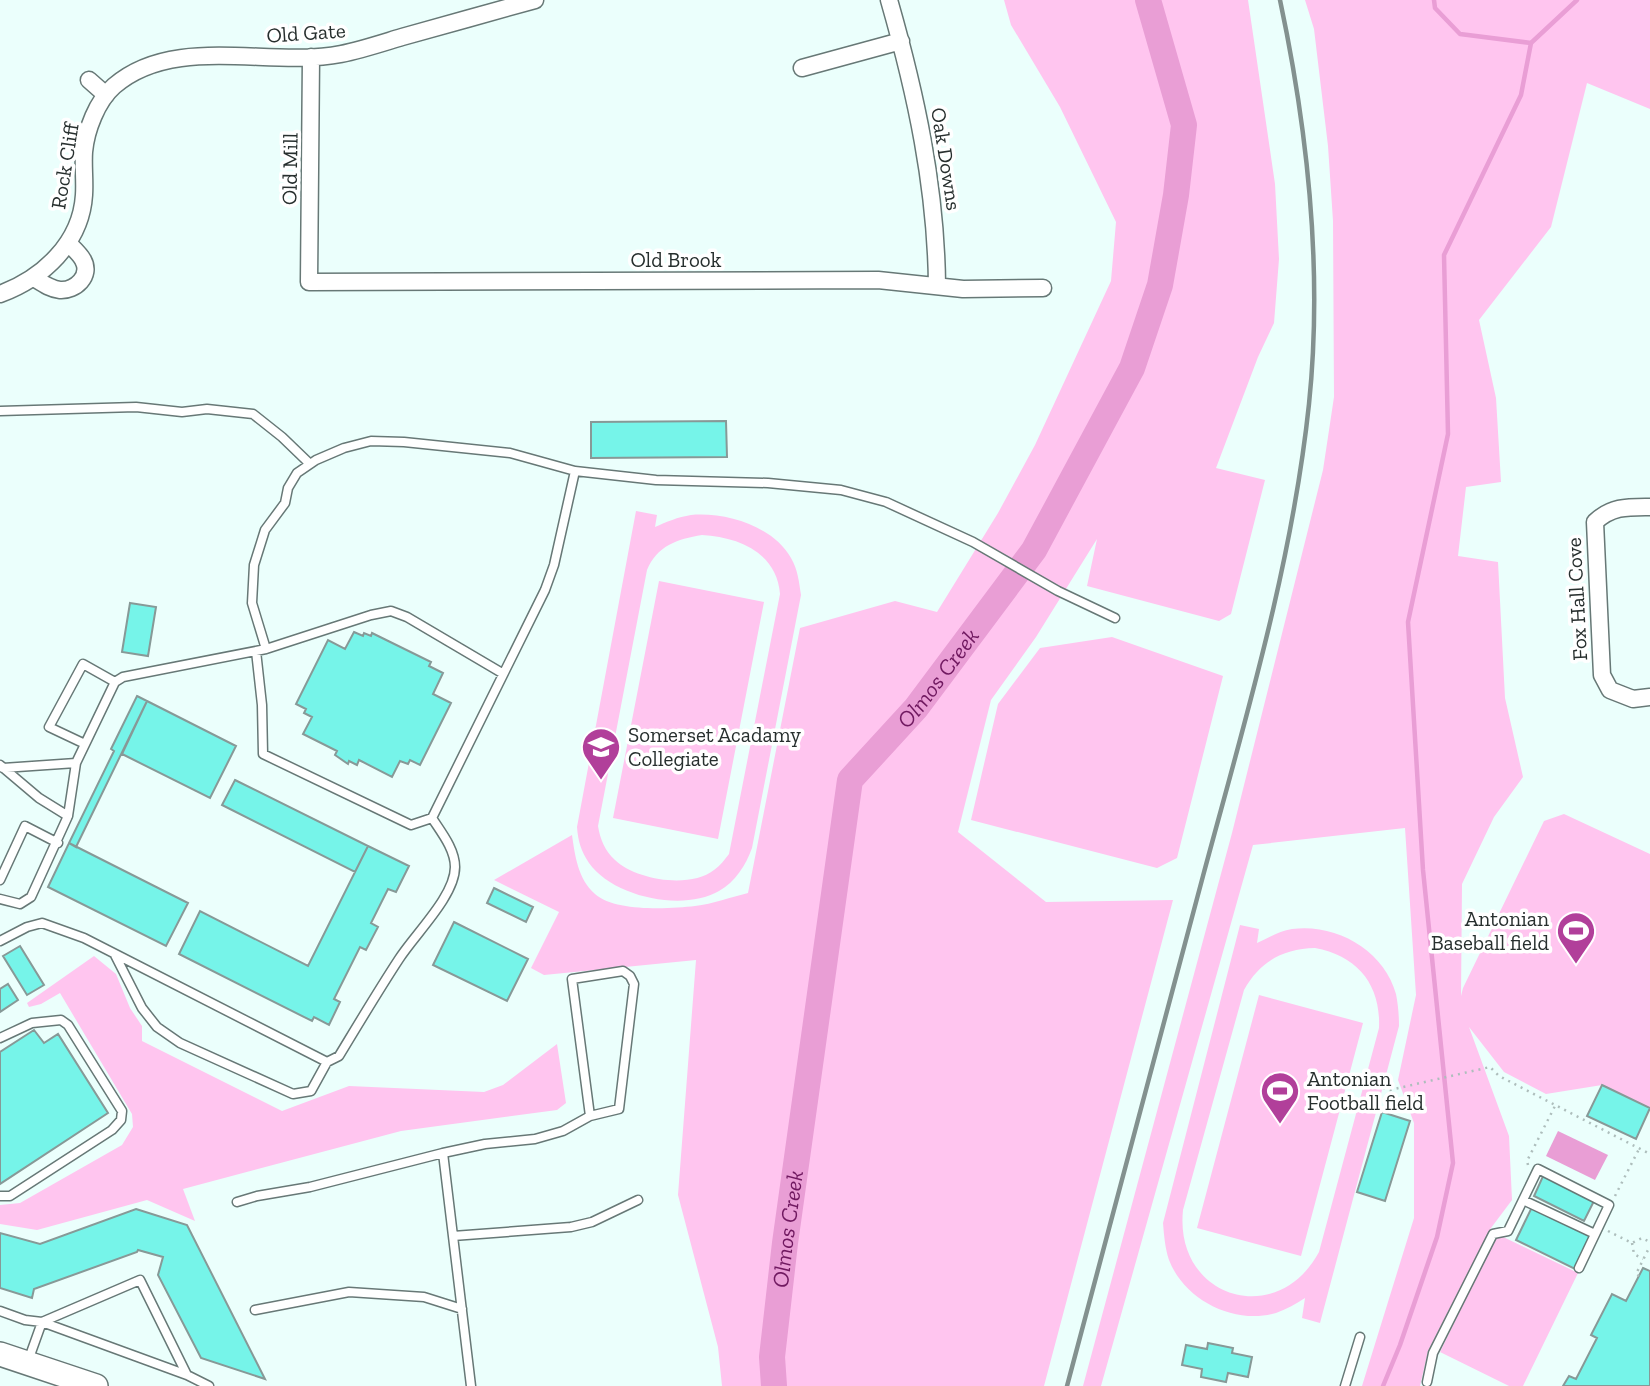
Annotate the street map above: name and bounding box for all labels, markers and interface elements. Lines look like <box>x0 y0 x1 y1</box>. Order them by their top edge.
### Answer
street label: Old Gate <box>266 17 346 48</box>
street label: Oak Downs <box>926 106 967 212</box>
street label: Rock Cliff <box>45 119 84 211</box>
street label: Old Mill <box>276 132 303 205</box>
street label: Old Brook <box>631 247 722 272</box>
street label: Fox Hall Cove <box>1561 537 1592 661</box>
water label: Olmos Creek <box>891 623 985 734</box>
place label: Somerset Acadamy Collegiate <box>628 722 801 771</box>
school or university icon: Somerset Acadamy Collegiate <box>580 726 622 781</box>
place label: Antonian Baseball field <box>1431 906 1549 955</box>
sports icon: Antonian Baseball field <box>1555 910 1597 965</box>
place label: Antonian Football field <box>1307 1066 1424 1115</box>
sports icon: Antonian Football field <box>1259 1070 1301 1125</box>
water label: Olmos Creek <box>766 1168 809 1289</box>

